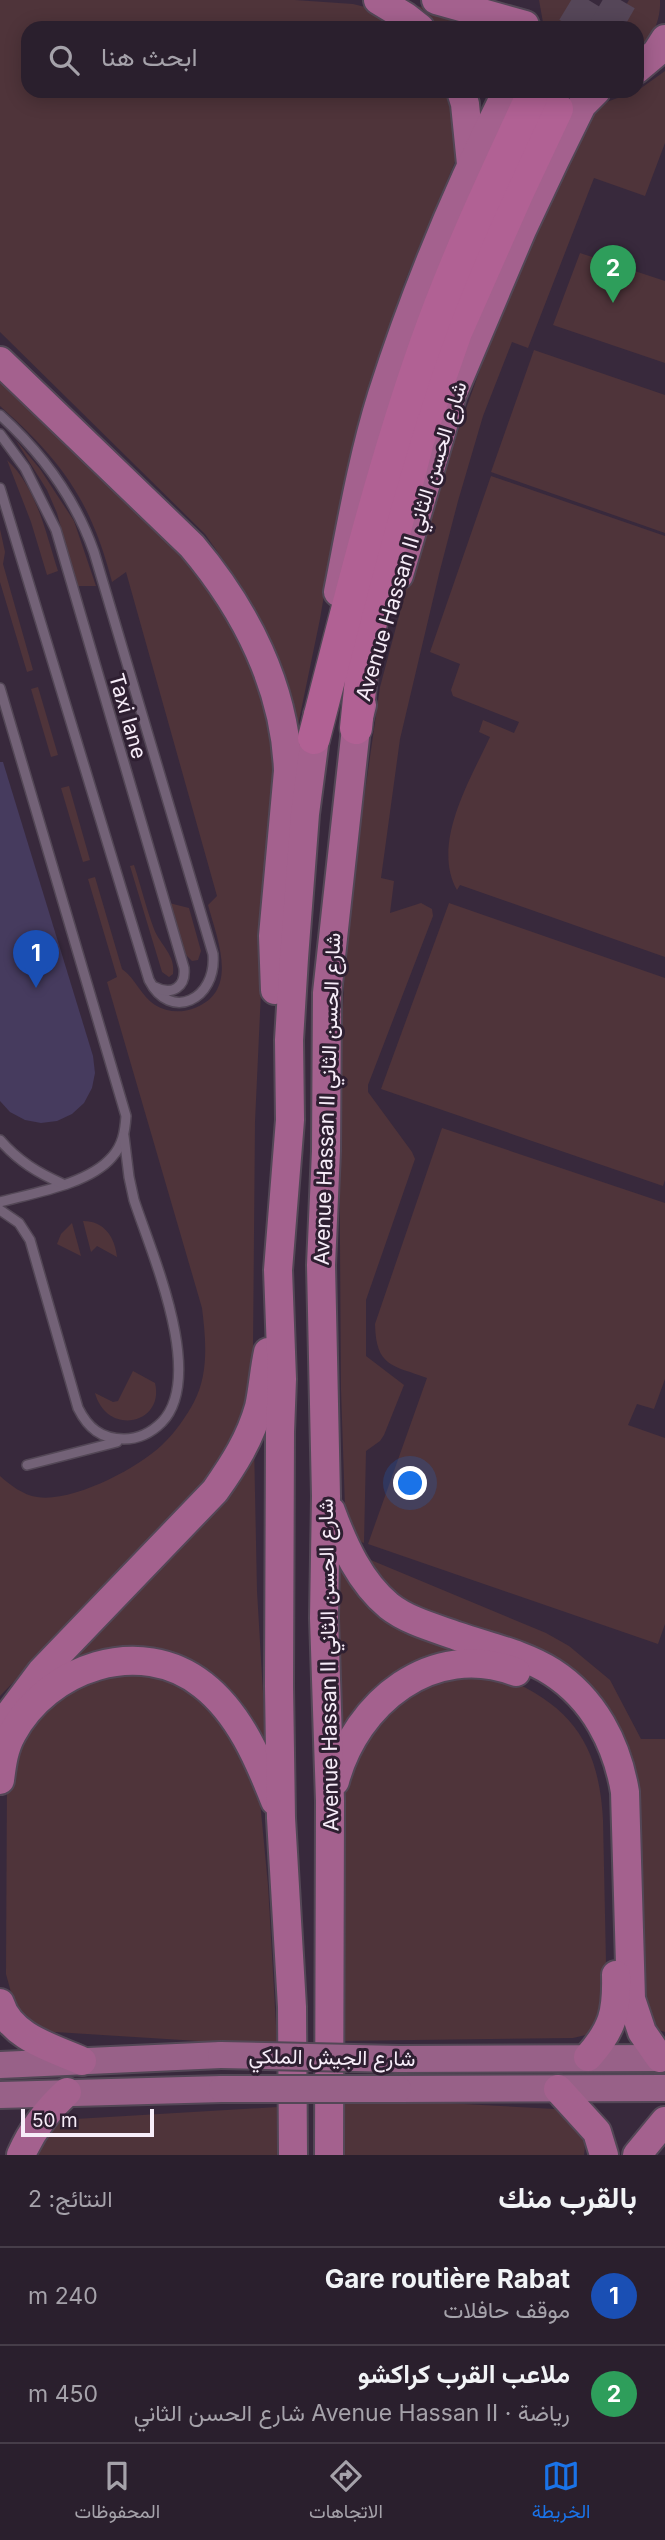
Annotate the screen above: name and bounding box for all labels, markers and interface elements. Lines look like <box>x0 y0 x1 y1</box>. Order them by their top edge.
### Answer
search box <box>21 21 644 98</box>
icon: search <box>45 41 83 79</box>
text: ابحث هنا <box>101 41 198 72</box>
pin: 2 <box>590 245 636 303</box>
street label: Avenue Hassan II شارع الحسن الثاني <box>350 378 476 705</box>
street label: Taxi lane <box>104 670 152 762</box>
pin: 1 <box>13 930 59 988</box>
street label: Avenue Hassan II شارع الحسن الثاني <box>309 932 350 1266</box>
your location <box>393 1466 427 1500</box>
street label: Avenue Hassan II شارع الحسن الثاني <box>313 1498 348 1832</box>
street label: شارع الجيش الملكي <box>248 2043 416 2076</box>
scale bar <box>21 2106 154 2138</box>
text: 50 m <box>32 2109 78 2132</box>
text: بالقرب منك <box>498 2179 637 2215</box>
text: النتائج: 2 <box>28 2185 113 2213</box>
text: Gare routière Rabat <box>325 2263 570 2294</box>
text: 240 m <box>28 2282 98 2310</box>
text: 1 <box>609 2282 619 2310</box>
text: موقف حافلات <box>443 2296 570 2324</box>
text: ملاعب القرب كراكشو <box>358 2358 570 2389</box>
text: 450 m <box>28 2380 98 2408</box>
text: 2 <box>607 2380 621 2408</box>
text: رياضة · Avenue Hassan II شارع الحسن الثاني <box>134 2399 570 2427</box>
tab: المحفوظات <box>75 2457 160 2528</box>
tab: الاتجاهات <box>309 2457 383 2528</box>
tab: الخريطة <box>532 2457 591 2528</box>

